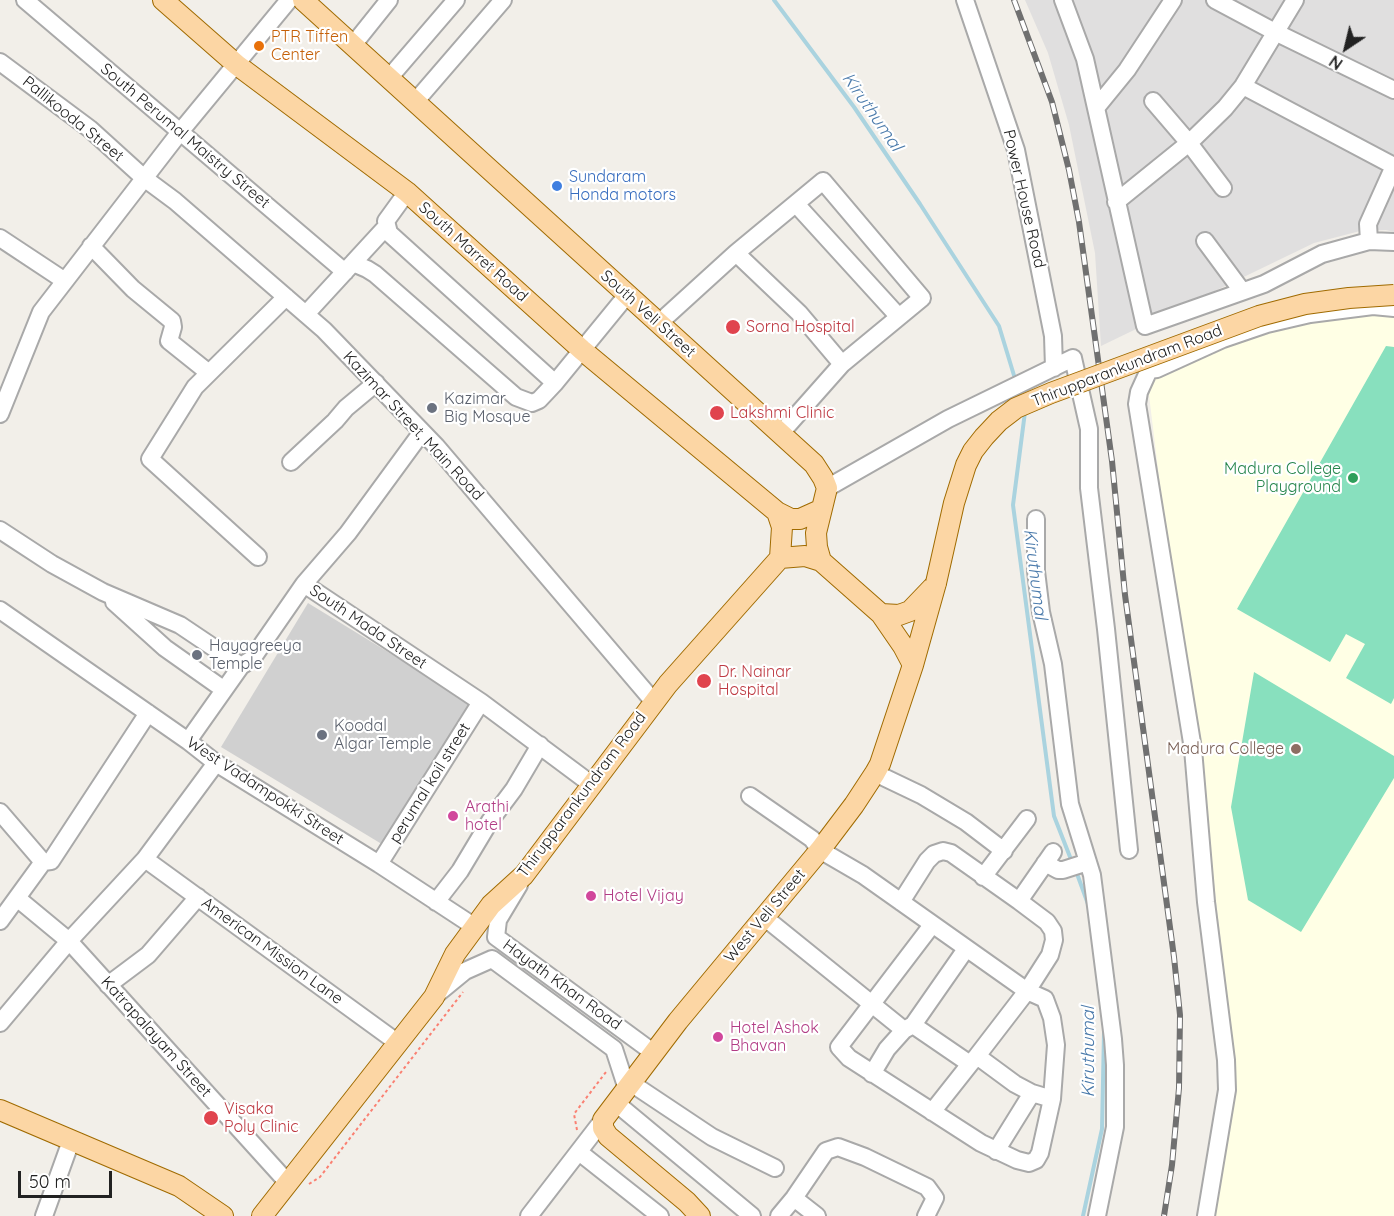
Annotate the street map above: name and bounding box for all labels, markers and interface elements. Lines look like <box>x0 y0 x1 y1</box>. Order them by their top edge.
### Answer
north arrow <box>1316 18 1376 78</box>
place label: PTR Tiffen Center <box>271 27 348 65</box>
marker: PTR Tiffen Center <box>252 39 266 53</box>
text: N <box>1325 51 1346 74</box>
street label: South Perumal Maistry Street <box>96 59 274 213</box>
water label: Kiruthumal <box>837 68 907 156</box>
street label: Pallikooda Street <box>18 72 128 166</box>
street label: Power House Road <box>999 128 1049 270</box>
place label: Sundaram Honda motors <box>569 167 676 205</box>
marker: Sundaram Honda motors <box>550 179 564 193</box>
street label: South Marret Road <box>415 198 531 306</box>
street label: South Veli Street <box>597 266 699 362</box>
place label: Sorna Hospital <box>746 317 855 337</box>
marker: Sorna Hospital <box>724 318 742 336</box>
street label: Thirupparankundram Road <box>1029 321 1225 411</box>
street label: Kazimar Street, Main Road <box>339 347 487 505</box>
place label: Kazimar Big Mosque <box>444 389 530 427</box>
marker: Kazimar Big Mosque <box>425 401 439 415</box>
place label: Lakshmi Clinic <box>730 403 834 423</box>
marker: Lakshmi Clinic <box>708 404 726 422</box>
place label: Madura College Playground <box>1224 459 1341 497</box>
marker: Madura College Playground <box>1346 471 1360 485</box>
water label: Kiruthumal <box>1019 527 1051 621</box>
street label: South Mada Street <box>306 581 430 673</box>
place label: Hayagreeya Temple <box>209 636 302 674</box>
marker: Hayagreeya Temple <box>190 648 204 662</box>
place label: Dr. Nainar Hospital <box>718 662 791 700</box>
marker: Dr. Nainar Hospital <box>695 672 713 690</box>
street label: Thirupparankundram Road <box>513 708 651 882</box>
place label: Koodal Algar Temple <box>334 716 432 754</box>
street label: perumal koil street <box>385 719 475 847</box>
marker: Koodal Algar Temple <box>315 728 329 742</box>
street label: West Vadampokki Street <box>183 733 347 849</box>
place label: Madura College <box>1167 739 1284 759</box>
marker: Madura College <box>1289 742 1303 756</box>
place label: Arathi hotel <box>465 797 509 835</box>
marker: Arathi hotel <box>446 809 460 823</box>
street label: West Veli Street <box>720 865 810 967</box>
place label: Hotel Vijay <box>603 886 684 906</box>
marker: Hotel Vijay <box>584 889 598 903</box>
street label: American Mission Lane <box>198 893 346 1009</box>
street label: Hayath Khan Road <box>499 936 625 1034</box>
street label: Katrapalayam Street <box>97 973 215 1101</box>
water label: Kiruthumal <box>1078 1006 1100 1098</box>
place label: Hotel Ashok Bhavan <box>730 1018 819 1056</box>
marker: Hotel Ashok Bhavan <box>711 1030 725 1044</box>
place label: Visaka Poly Clinic <box>224 1099 298 1137</box>
marker: Visaka Poly Clinic <box>202 1109 220 1127</box>
scale bar <box>21 1159 116 1197</box>
text: 50 m <box>29 1170 71 1193</box>

